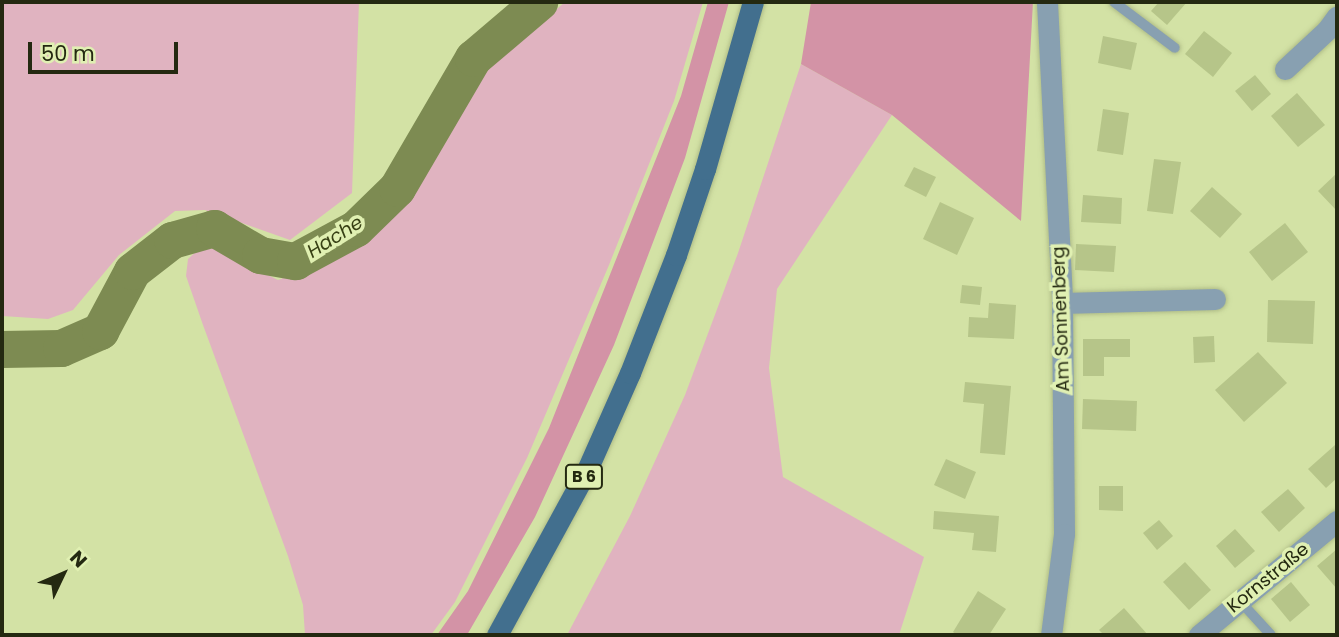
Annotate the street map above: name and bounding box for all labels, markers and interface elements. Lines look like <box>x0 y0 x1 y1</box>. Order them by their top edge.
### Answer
scale bar <box>32 28 182 72</box>
text: 50 m <box>41 39 95 68</box>
water label: Hache <box>303 211 367 263</box>
street label: Am Sonnenberg <box>1048 246 1074 392</box>
road number: B 6 <box>565 464 603 490</box>
north arrow <box>28 539 98 609</box>
street label: Kornstraße <box>1223 539 1313 617</box>
text: N <box>64 545 93 574</box>

